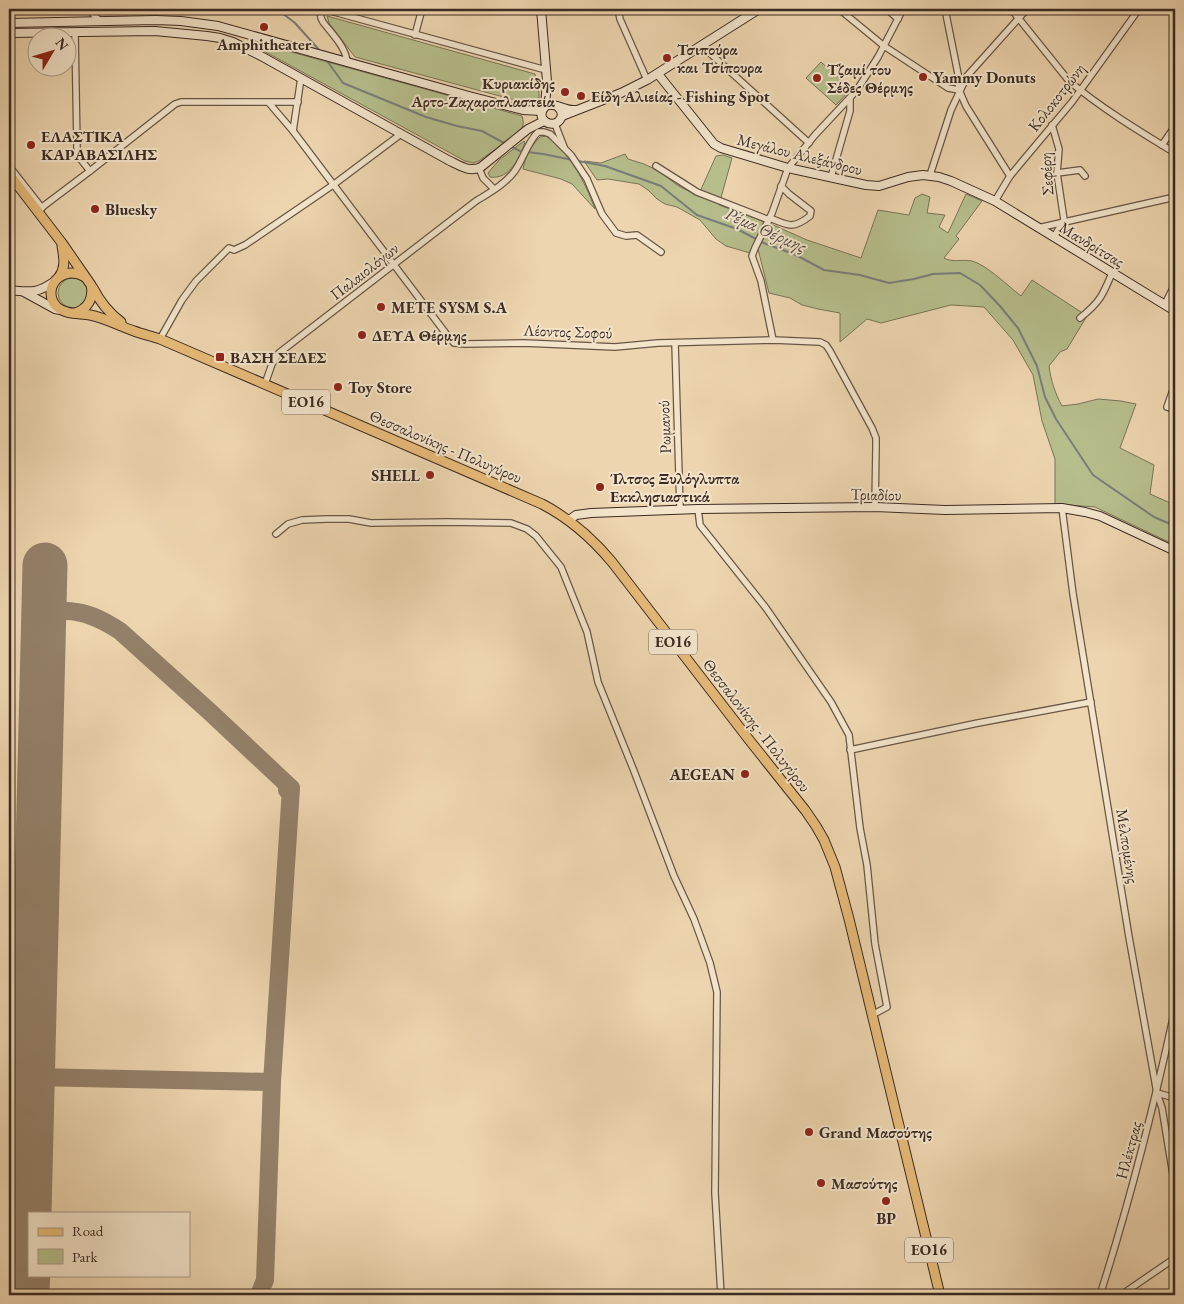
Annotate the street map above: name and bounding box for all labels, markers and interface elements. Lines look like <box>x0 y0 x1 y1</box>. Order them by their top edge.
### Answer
marker: Amphitheater <box>258 21 270 33</box>
north arrow <box>28 28 78 78</box>
text: N <box>52 34 73 55</box>
place label: Amphitheater <box>216 34 312 55</box>
place label: Τσιπούρα και Τσίπουρα <box>677 39 763 78</box>
marker: Τσιπούρα και Τσίπουρα <box>661 52 673 64</box>
place label: Τζαμί του Σέδες Θέρμης <box>827 59 913 98</box>
street label: Κολοκοτρώνη <box>1023 59 1090 136</box>
place label: Yammy Donuts <box>933 67 1036 88</box>
marker: Yammy Donuts <box>917 71 929 83</box>
marker: Τζαμί του Σέδες Θέρμης <box>811 72 823 84</box>
place label: Κυριακίδης Αρτο-Ζαχαροπλαστεία <box>410 73 556 112</box>
marker: Κυριακίδης Αρτο-Ζαχαροπλαστεία <box>559 86 571 98</box>
place label: Είδη Αλιείας - Fishing Spot <box>591 86 770 107</box>
marker: Είδη Αλιείας - Fishing Spot <box>575 90 587 102</box>
place label: ΕΛΑΣΤΙΚΑ ΚΑΡΑΒΑΣΙΛΗΣ <box>41 126 157 165</box>
street label: Μεγάλου Αλεξάνδρου <box>735 129 865 180</box>
marker: ΕΛΑΣΤΙΚΑ ΚΑΡΑΒΑΣΙΛΗΣ <box>25 139 37 151</box>
street label: Σεφέρη <box>1035 152 1058 196</box>
place label: Bluesky <box>105 199 157 220</box>
water label: Ρέμα Θέρμης <box>722 201 811 258</box>
marker: Bluesky <box>89 203 101 215</box>
street label: Μανδρίτσας <box>1055 217 1129 272</box>
street label: Παλαιολόγων <box>326 238 403 305</box>
place label: METE SYSM S.A <box>391 297 507 318</box>
marker: METE SYSM S.A <box>375 301 387 313</box>
street label: Λέοντος Σοφού <box>522 319 613 344</box>
place label: ΔΕΥΑ Θέρμης <box>372 325 467 346</box>
marker: ΔΕΥΑ Θέρμης <box>356 329 368 341</box>
place label: ΒΑΣΗ ΣΕΔΕΣ <box>230 347 327 368</box>
marker: ΒΑΣΗ ΣΕΔΕΣ <box>214 351 226 363</box>
place label: Toy Store <box>348 377 412 398</box>
marker: Toy Store <box>332 381 344 393</box>
road number: ΕΟ16 <box>282 390 330 414</box>
street label: Ρωμανού <box>653 400 676 454</box>
street label: Θεσσαλονίκης - Πολυγύρου <box>366 405 525 488</box>
place label: SHELL <box>371 465 421 486</box>
place label: Ίλτσος Ξυλόγλυπτα Εκκλησιαστικά <box>610 468 740 507</box>
marker: SHELL <box>424 469 436 481</box>
marker: Ίλτσος Ξυλόγλυπτα Εκκλησιαστικά <box>594 481 606 493</box>
street label: Τριαδίου <box>850 484 902 505</box>
road number: ΕΟ16 <box>649 630 697 654</box>
street label: Θεσσαλονίκης - Πολυγύρου <box>698 654 815 796</box>
place label: AEGEAN <box>669 764 735 785</box>
marker: AEGEAN <box>739 768 751 780</box>
street label: Μελπομένης <box>1111 807 1144 885</box>
street label: Ηλέκτρας <box>1111 1118 1146 1182</box>
place label: Grand Μασούτης <box>819 1122 932 1143</box>
marker: Grand Μασούτης <box>803 1126 815 1138</box>
place label: Μασούτης <box>831 1173 898 1194</box>
marker: Μασούτης <box>815 1177 827 1189</box>
marker: BP <box>880 1195 892 1207</box>
place label: BP <box>876 1208 896 1229</box>
legend <box>28 1212 190 1276</box>
text: Road <box>72 1221 104 1240</box>
road number: ΕΟ16 <box>905 1238 953 1262</box>
text: Park <box>72 1247 99 1266</box>

